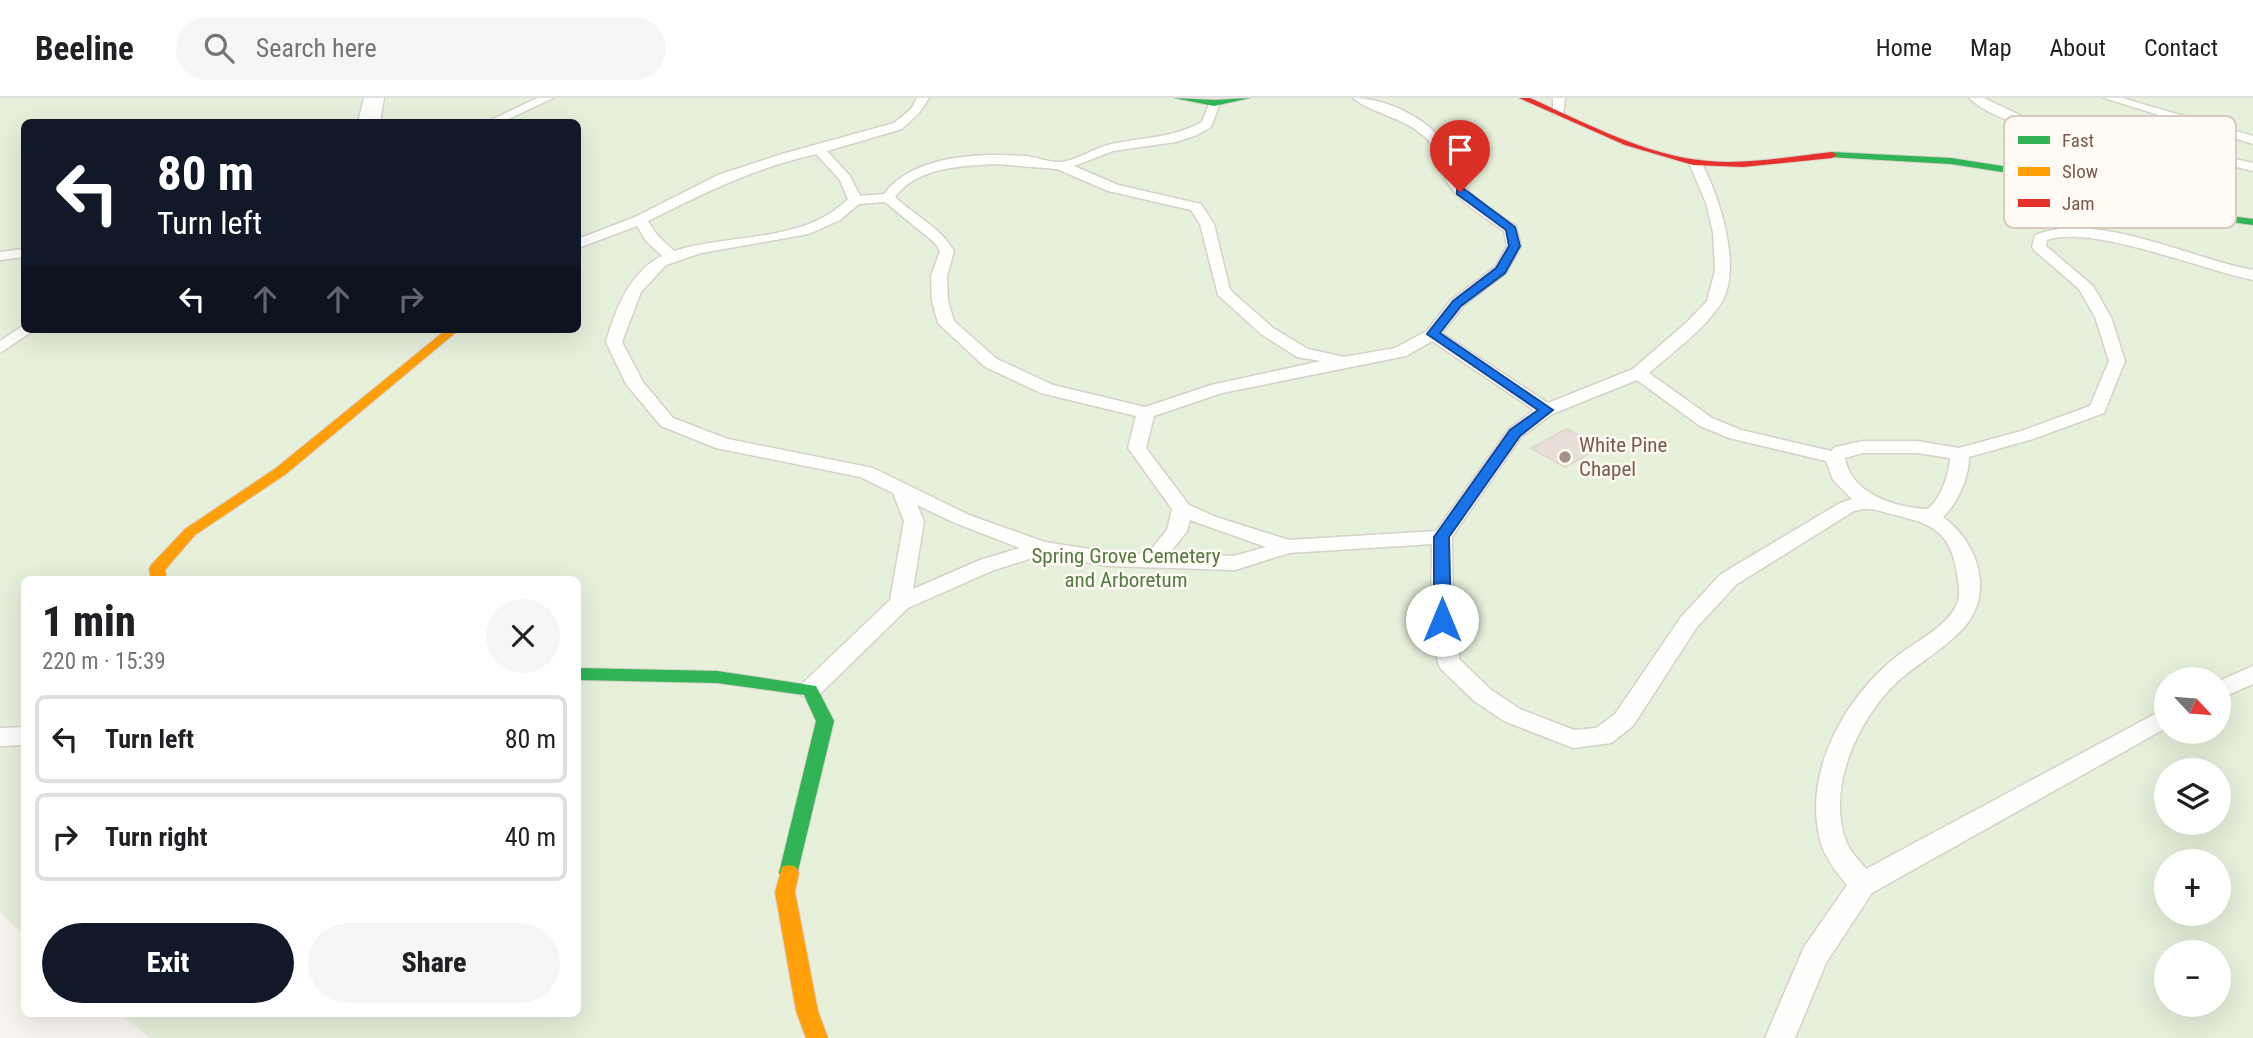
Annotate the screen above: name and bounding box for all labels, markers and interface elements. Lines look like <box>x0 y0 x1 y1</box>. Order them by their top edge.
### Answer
search box <box>176 17 666 80</box>
text: Beeline <box>35 29 134 68</box>
icon: search <box>200 29 238 67</box>
text: Search here <box>256 33 377 63</box>
text: Home <box>1876 34 1932 62</box>
text: Map <box>1970 34 2012 62</box>
text: About <box>2050 34 2106 62</box>
text: Contact <box>2144 34 2218 62</box>
legend <box>2004 116 2236 228</box>
pin <box>1430 120 1490 192</box>
text: Fast <box>2062 129 2094 152</box>
icon: arrive <box>1441 131 1479 169</box>
text: 80 m <box>157 145 254 202</box>
icon: left <box>42 147 133 238</box>
text: Slow <box>2062 160 2098 183</box>
text: Jam <box>2062 192 2095 215</box>
text: Turn left <box>157 204 262 242</box>
icon: left <box>173 280 211 318</box>
icon: ahead <box>246 280 284 318</box>
icon: ahead <box>319 280 357 318</box>
icon: right <box>392 280 430 318</box>
place label: White Pine Chapel <box>1579 433 1667 481</box>
marker: White Pine Chapel <box>1557 449 1573 465</box>
park label: Spring Grove Cemetery and Arboretum <box>1031 544 1221 592</box>
position arrow <box>1405 583 1479 657</box>
text: 1 min <box>42 597 136 646</box>
button: close <box>486 599 560 673</box>
text: 220 m · 15:39 <box>42 648 166 675</box>
north arrow <box>2154 667 2231 744</box>
map controls <box>2154 667 2231 1017</box>
icon: left <box>46 720 84 758</box>
text: Turn left <box>105 724 194 754</box>
text: 80 m <box>505 724 556 754</box>
button: layers <box>2154 758 2231 835</box>
icon: right <box>46 818 84 856</box>
text: Turn right <box>105 822 207 852</box>
text: 40 m <box>505 822 556 852</box>
button: + <box>2154 849 2231 926</box>
button: Exit <box>42 923 294 1003</box>
button: Share <box>308 923 560 1003</box>
button: − <box>2154 940 2231 1017</box>

